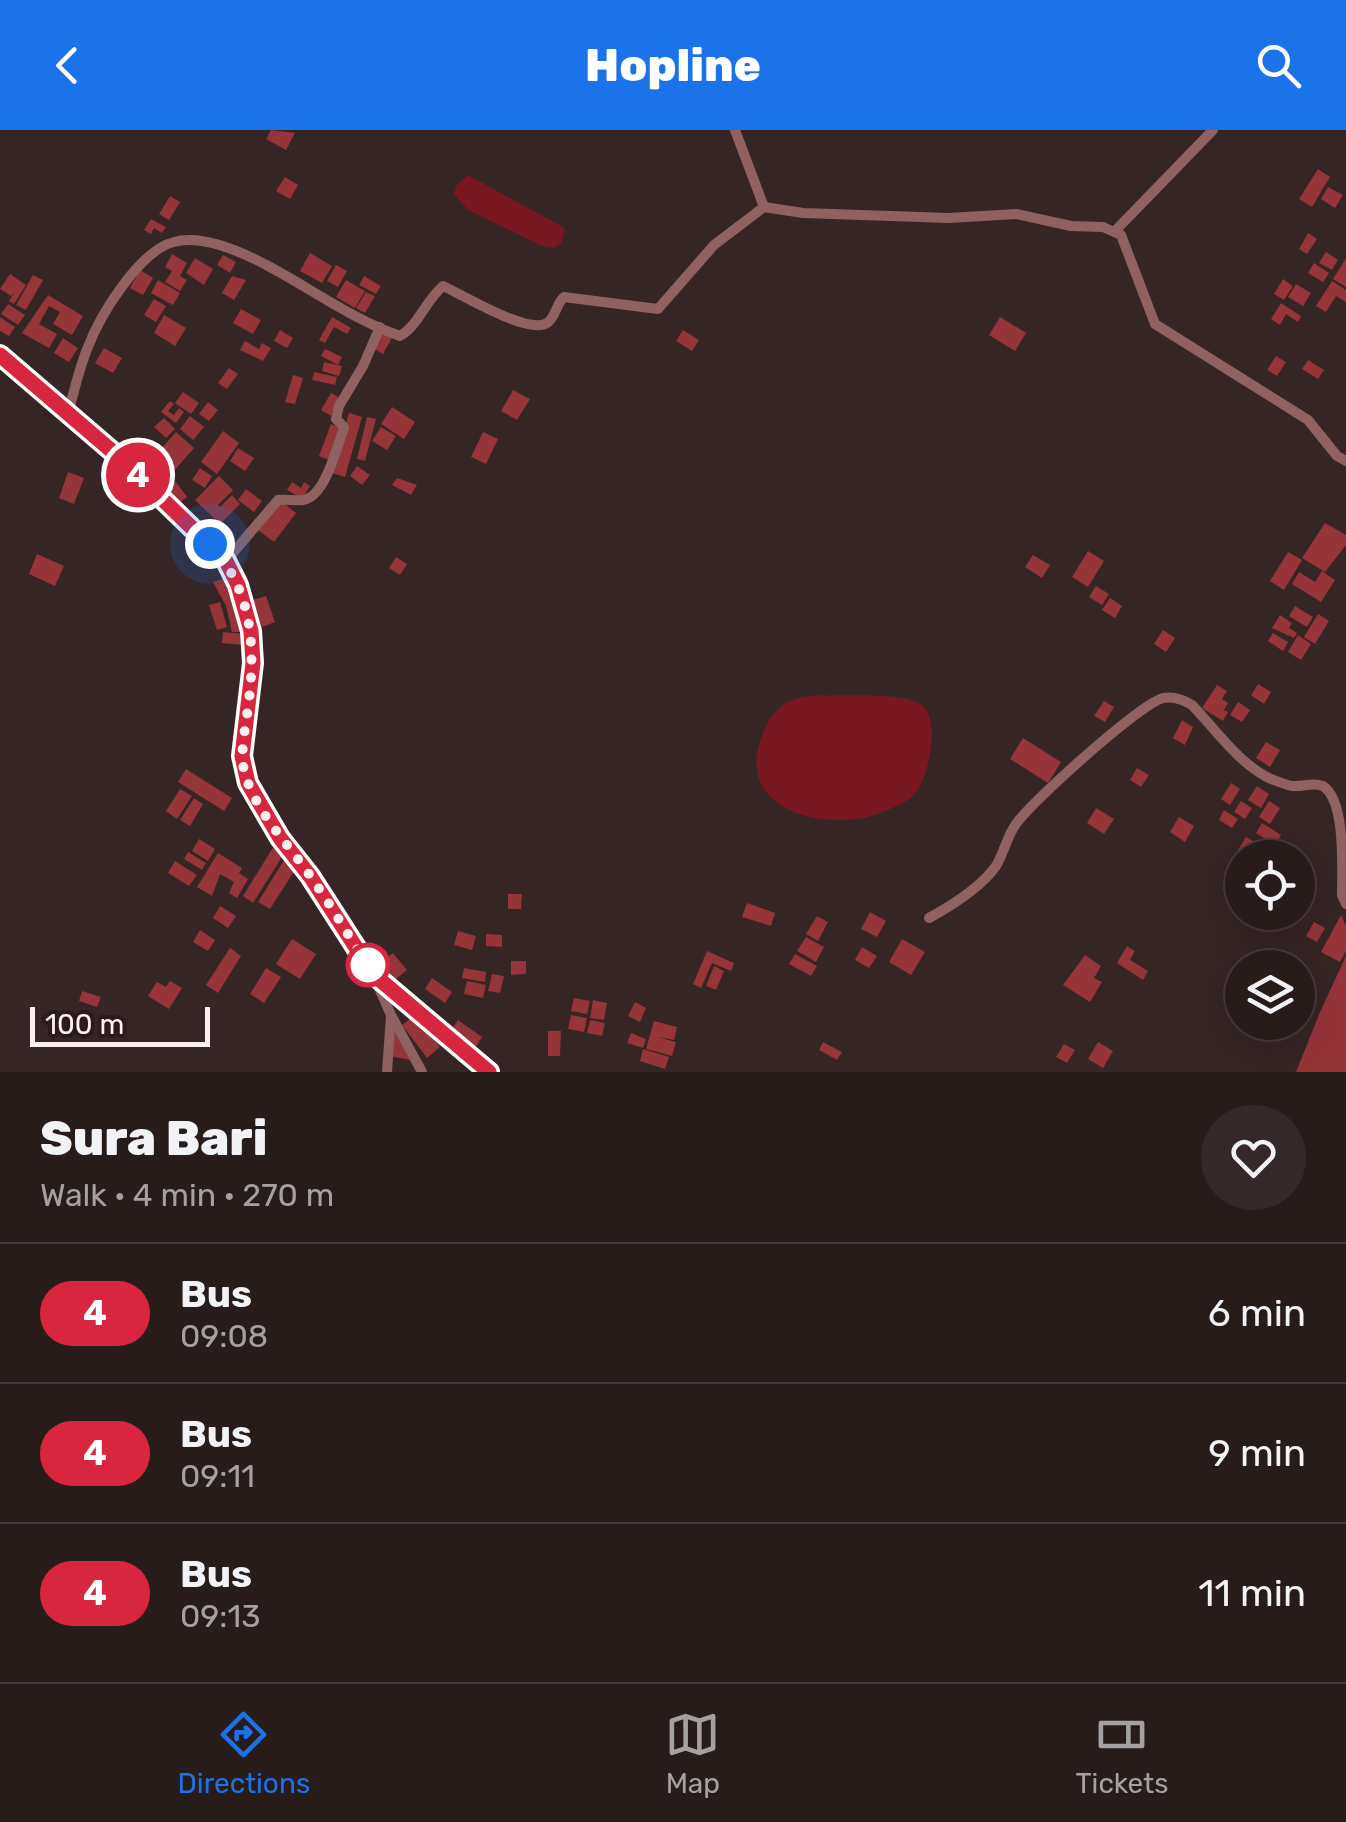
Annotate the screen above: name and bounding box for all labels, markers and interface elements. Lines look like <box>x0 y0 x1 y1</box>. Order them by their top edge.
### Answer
icon: back <box>40 38 95 93</box>
icon: search <box>1251 38 1306 93</box>
text: Hopline <box>585 39 761 92</box>
line badge: 4 <box>106 442 170 508</box>
text: 4 <box>126 454 150 496</box>
your location <box>185 519 235 569</box>
map controls <box>1225 840 1315 1040</box>
button: locate <box>1225 840 1315 930</box>
unlabelled marker <box>347 944 389 986</box>
button: layers <box>1225 950 1315 1040</box>
scale bar <box>30 1002 210 1046</box>
text: 100 m <box>45 1008 124 1041</box>
button: heart <box>1201 1105 1306 1210</box>
text: Sura Bari <box>40 1110 267 1167</box>
text: Walk · 4 min · 270 m <box>40 1176 334 1214</box>
text: Bus <box>180 1271 252 1317</box>
text: 6 min <box>1208 1290 1306 1336</box>
text: 4 <box>83 1292 107 1334</box>
text: 09:08 <box>180 1317 268 1355</box>
text: Bus <box>180 1411 252 1457</box>
text: 9 min <box>1208 1430 1306 1476</box>
text: 4 <box>83 1432 107 1474</box>
text: 09:11 <box>180 1457 255 1495</box>
text: Bus <box>180 1551 252 1597</box>
text: 11 min <box>1198 1570 1306 1616</box>
text: 4 <box>83 1572 107 1614</box>
text: 09:13 <box>180 1597 260 1635</box>
tab: Directions <box>178 1707 310 1800</box>
tab: Map <box>665 1707 720 1800</box>
tab: Tickets <box>1075 1707 1168 1800</box>

